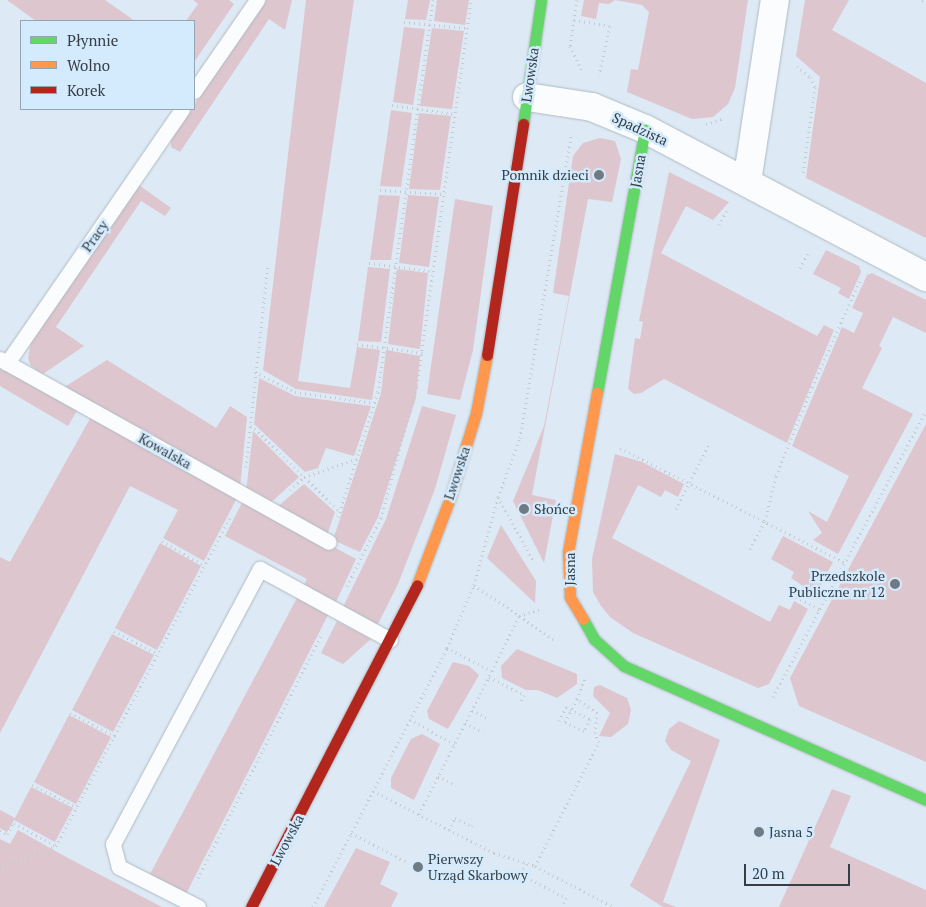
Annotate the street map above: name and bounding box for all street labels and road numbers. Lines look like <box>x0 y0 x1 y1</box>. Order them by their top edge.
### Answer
street label: Lwowska <box>518 46 542 104</box>
street label: Spadzista <box>609 109 671 149</box>
street label: Jasna <box>627 153 649 189</box>
street label: Pracy <box>78 217 112 255</box>
street label: Kowalska <box>136 430 194 472</box>
street label: Lwowska <box>440 444 474 502</box>
street label: Jasna <box>562 552 578 586</box>
street label: Lwowska <box>267 812 307 868</box>

